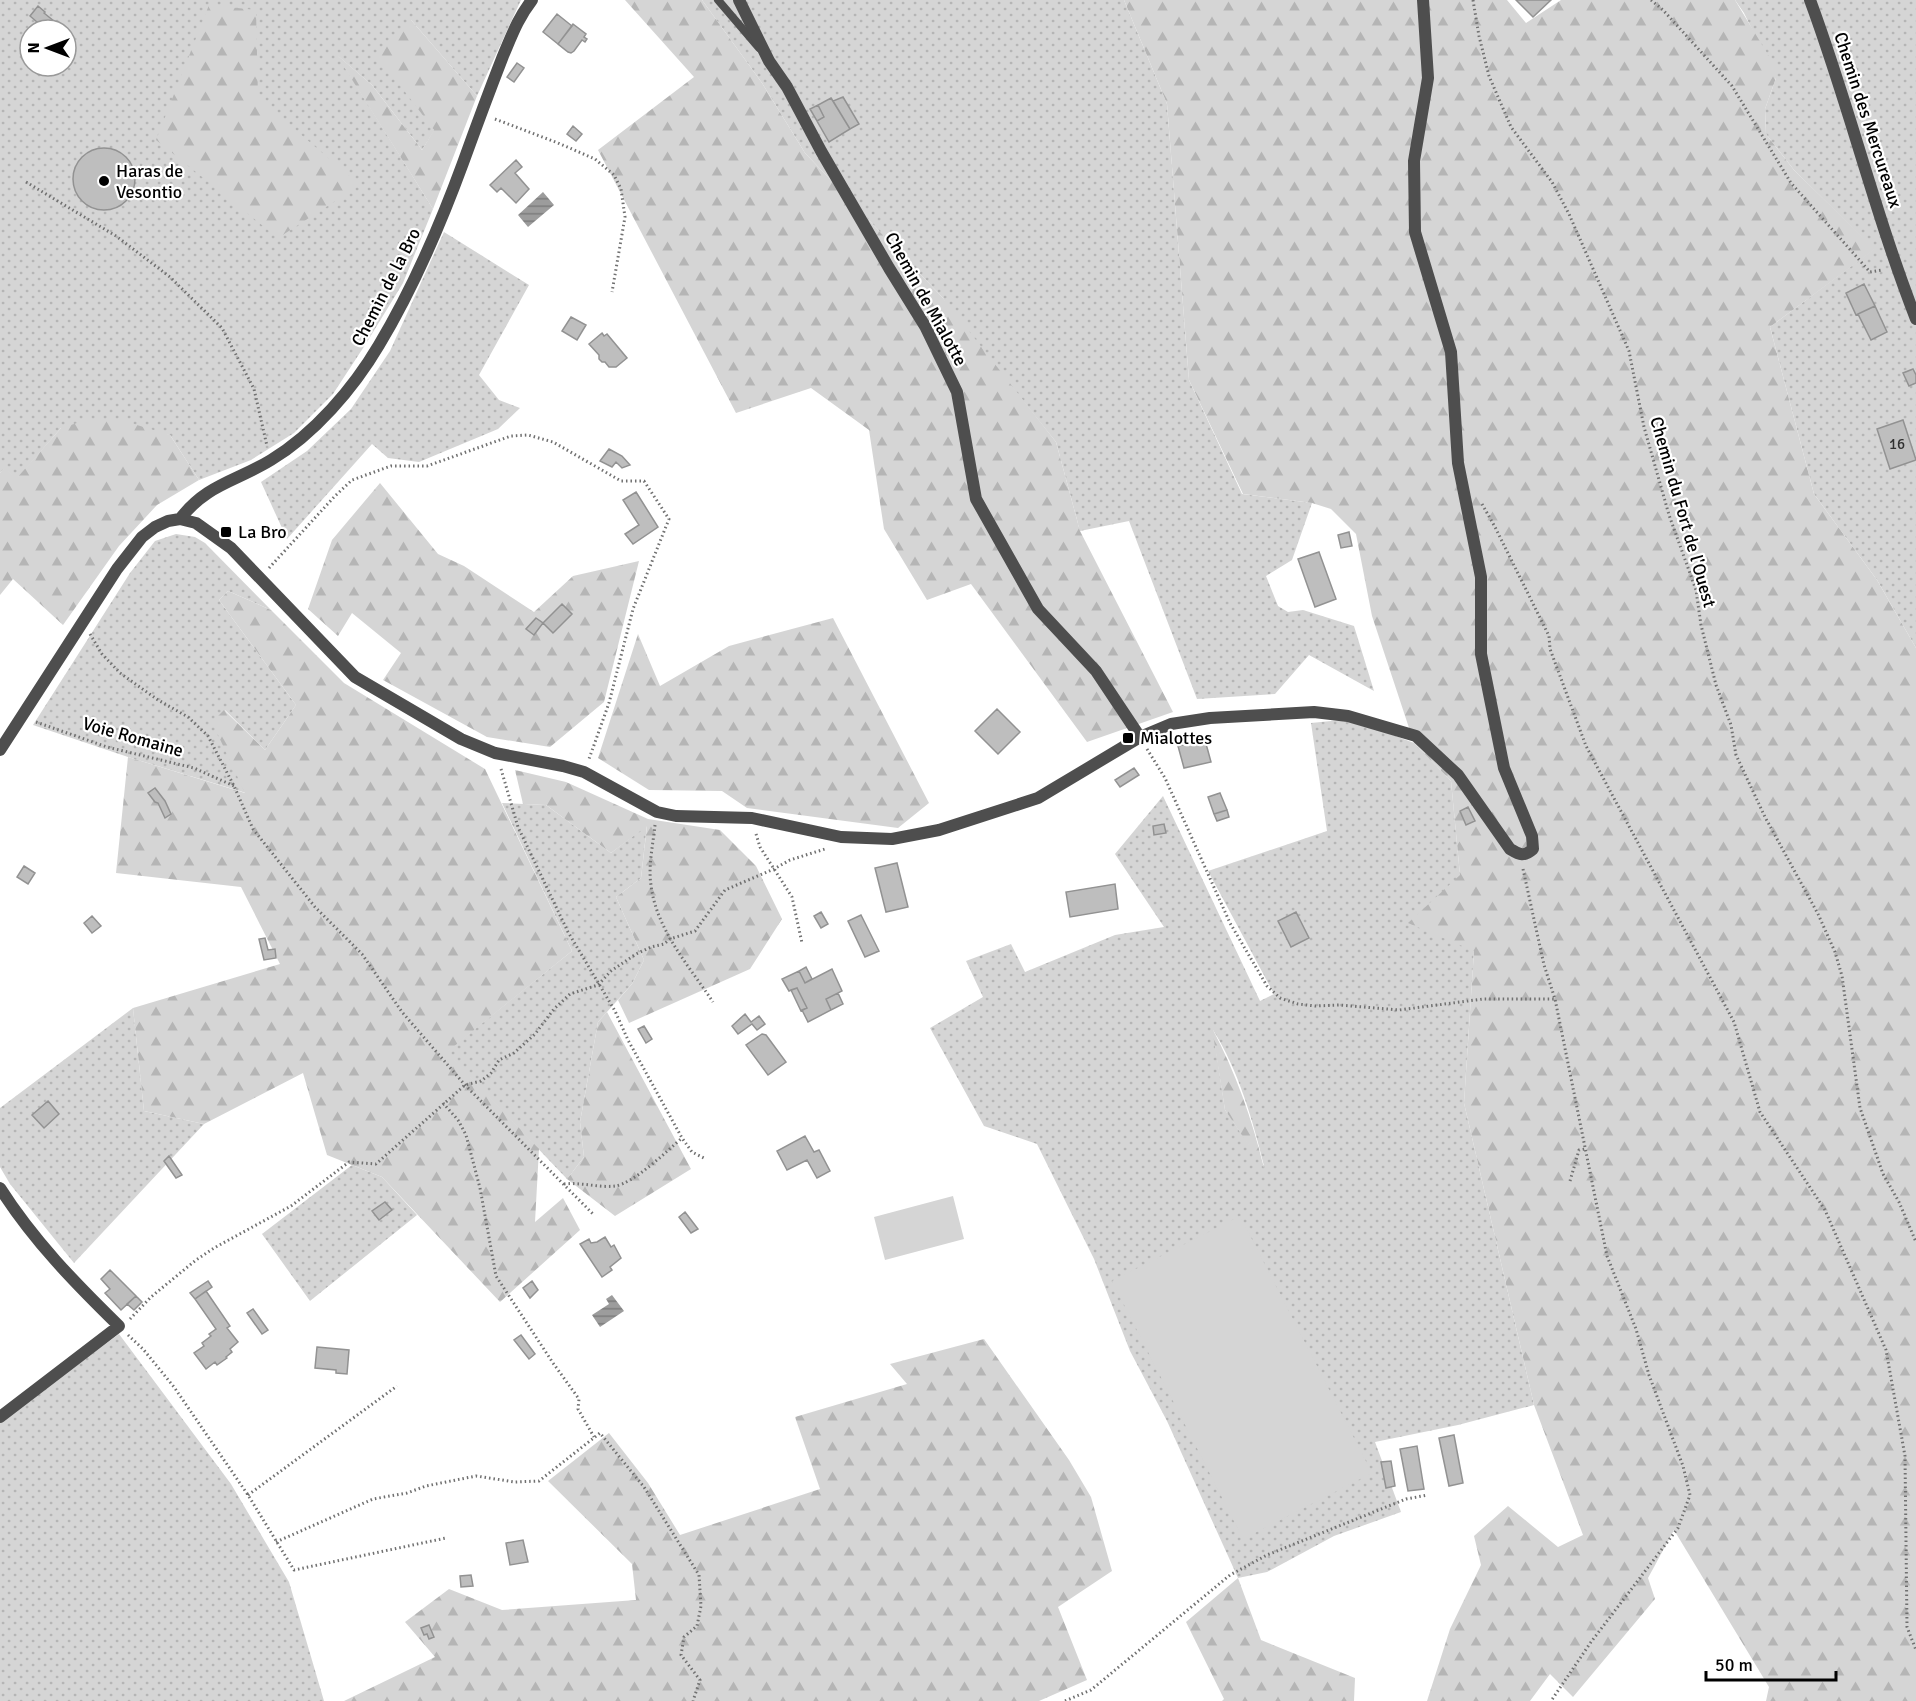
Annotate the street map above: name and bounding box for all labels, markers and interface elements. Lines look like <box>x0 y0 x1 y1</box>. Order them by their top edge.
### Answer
north arrow <box>18 18 78 78</box>
street label: Chemin des Mercureaux <box>1829 29 1907 211</box>
text: N <box>24 42 44 54</box>
place label: Haras de Vesontio <box>116 160 183 203</box>
marker: Haras de Vesontio <box>97 174 111 188</box>
street label: Chemin de la Bro <box>347 224 425 350</box>
street label: Chemin de Mialotte <box>880 228 972 370</box>
street label: Chemin du Fort de l'Ouest <box>1645 414 1721 610</box>
house number: 16 <box>1889 435 1905 453</box>
place label: La Bro <box>238 521 287 543</box>
marker: La Bro <box>219 525 233 539</box>
street label: Voie Romaine <box>80 712 186 762</box>
place label: Mialottes <box>1140 727 1212 749</box>
marker: Mialottes <box>1121 731 1135 745</box>
scale bar <box>1706 1644 1836 1682</box>
text: 50 m <box>1715 1654 1753 1676</box>

